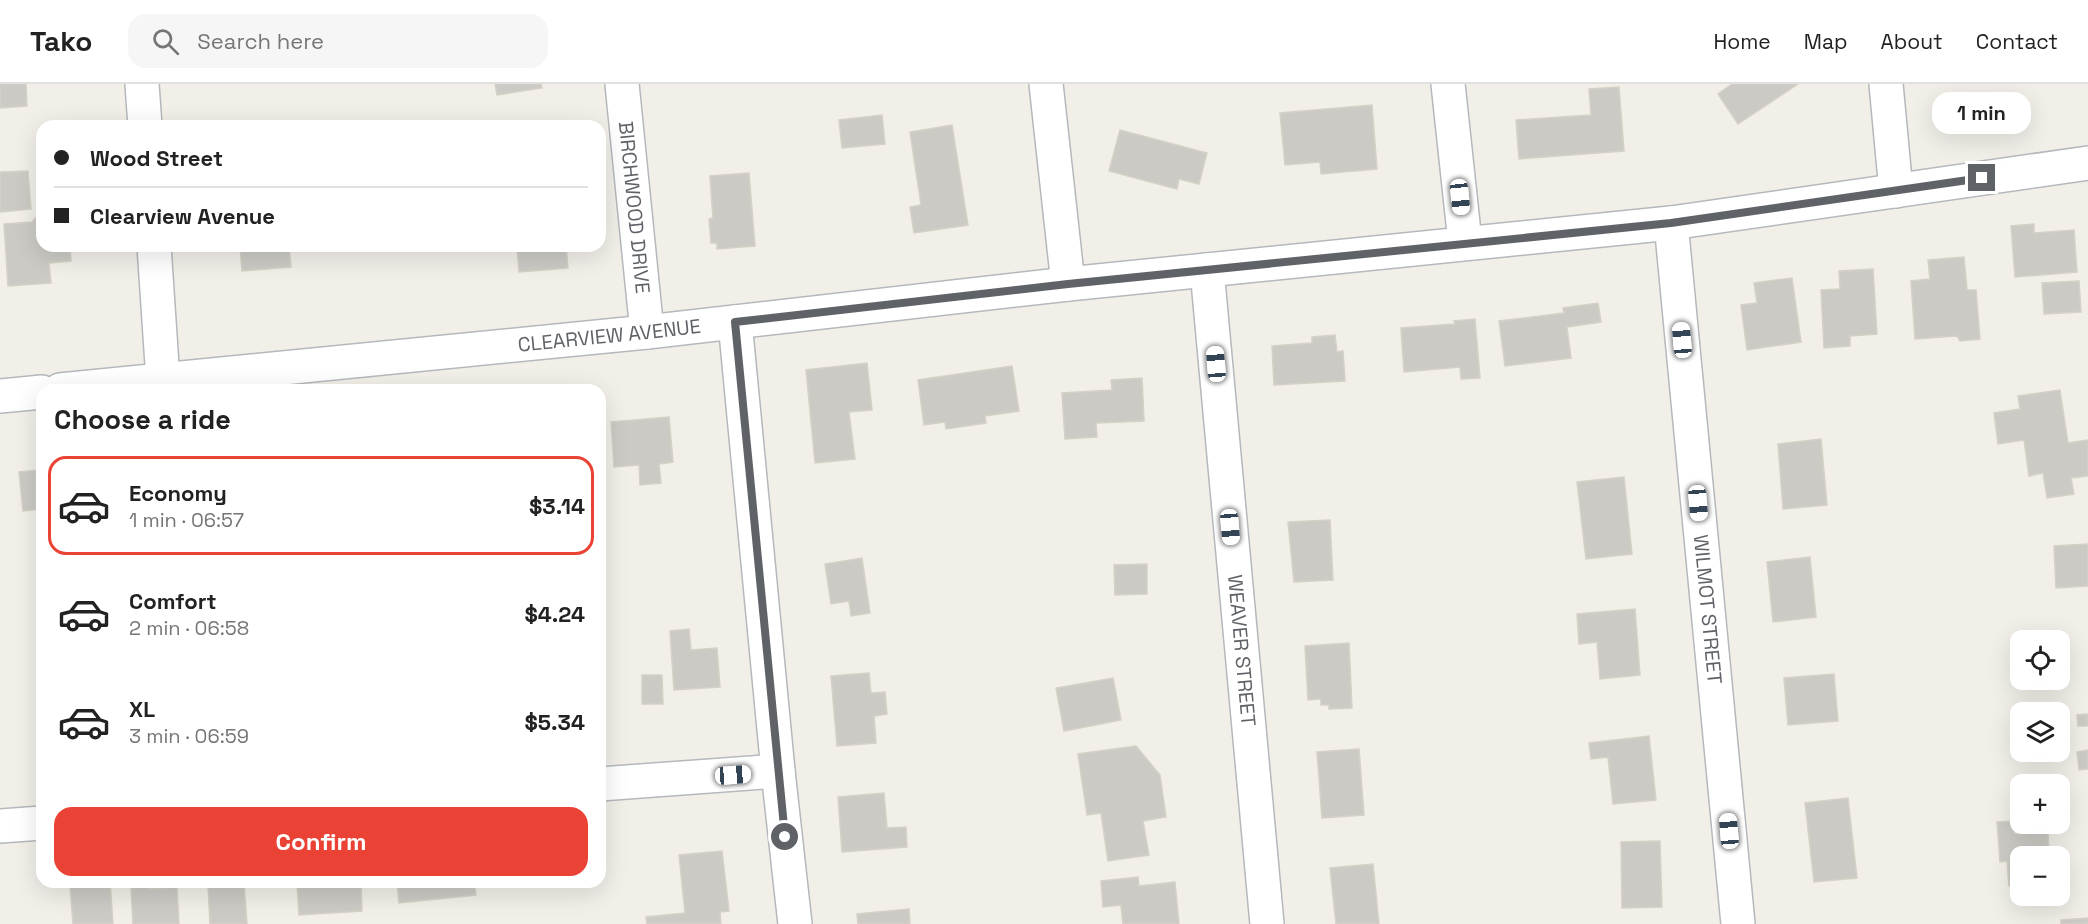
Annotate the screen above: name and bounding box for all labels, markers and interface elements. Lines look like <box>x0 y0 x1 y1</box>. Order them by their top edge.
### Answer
search box <box>128 14 548 68</box>
text: Tako <box>30 23 92 59</box>
icon: search <box>149 25 182 58</box>
text: Search here <box>197 27 324 55</box>
text: Home <box>1713 28 1771 55</box>
text: Map <box>1804 28 1848 55</box>
text: About <box>1881 28 1943 55</box>
text: Contact <box>1976 28 2058 55</box>
callout: 1 min <box>1932 91 2032 133</box>
text: 1 min <box>1957 100 2006 126</box>
street label: BIRCHWOOD DRIVE <box>613 120 656 295</box>
text: Wood Street <box>90 144 223 172</box>
route end <box>1968 164 1995 191</box>
car <box>1449 178 1471 216</box>
text: Clearview Avenue <box>90 202 275 230</box>
street label: CLEARVIEW AVENUE <box>517 313 702 358</box>
car <box>1671 321 1693 359</box>
car <box>1205 345 1227 383</box>
text: Choose a ride <box>54 402 231 437</box>
icon: car <box>57 479 111 533</box>
text: Economy <box>129 479 227 507</box>
car <box>1687 484 1709 522</box>
text: $3.14 <box>529 492 585 520</box>
text: 1 min · 06:57 <box>129 507 244 533</box>
car <box>1219 508 1241 546</box>
street label: WILMOT STREET <box>1688 533 1728 685</box>
street label: WEAVER STREET <box>1222 573 1262 728</box>
icon: car <box>57 587 111 641</box>
text: Comfort <box>129 587 217 615</box>
text: $4.24 <box>524 600 585 628</box>
text: 2 min · 06:58 <box>129 615 249 641</box>
map controls <box>2010 630 2070 906</box>
button: locate <box>2010 630 2070 690</box>
icon: car <box>57 695 111 749</box>
text: XL <box>129 695 155 723</box>
button: layers <box>2010 702 2070 762</box>
text: $5.34 <box>525 708 585 736</box>
text: 3 min · 06:59 <box>129 723 249 749</box>
car <box>714 765 752 785</box>
button: + <box>2010 774 2070 834</box>
button: Confirm <box>54 807 588 876</box>
car <box>1718 812 1740 850</box>
route start <box>771 823 798 850</box>
button: − <box>2010 846 2070 906</box>

